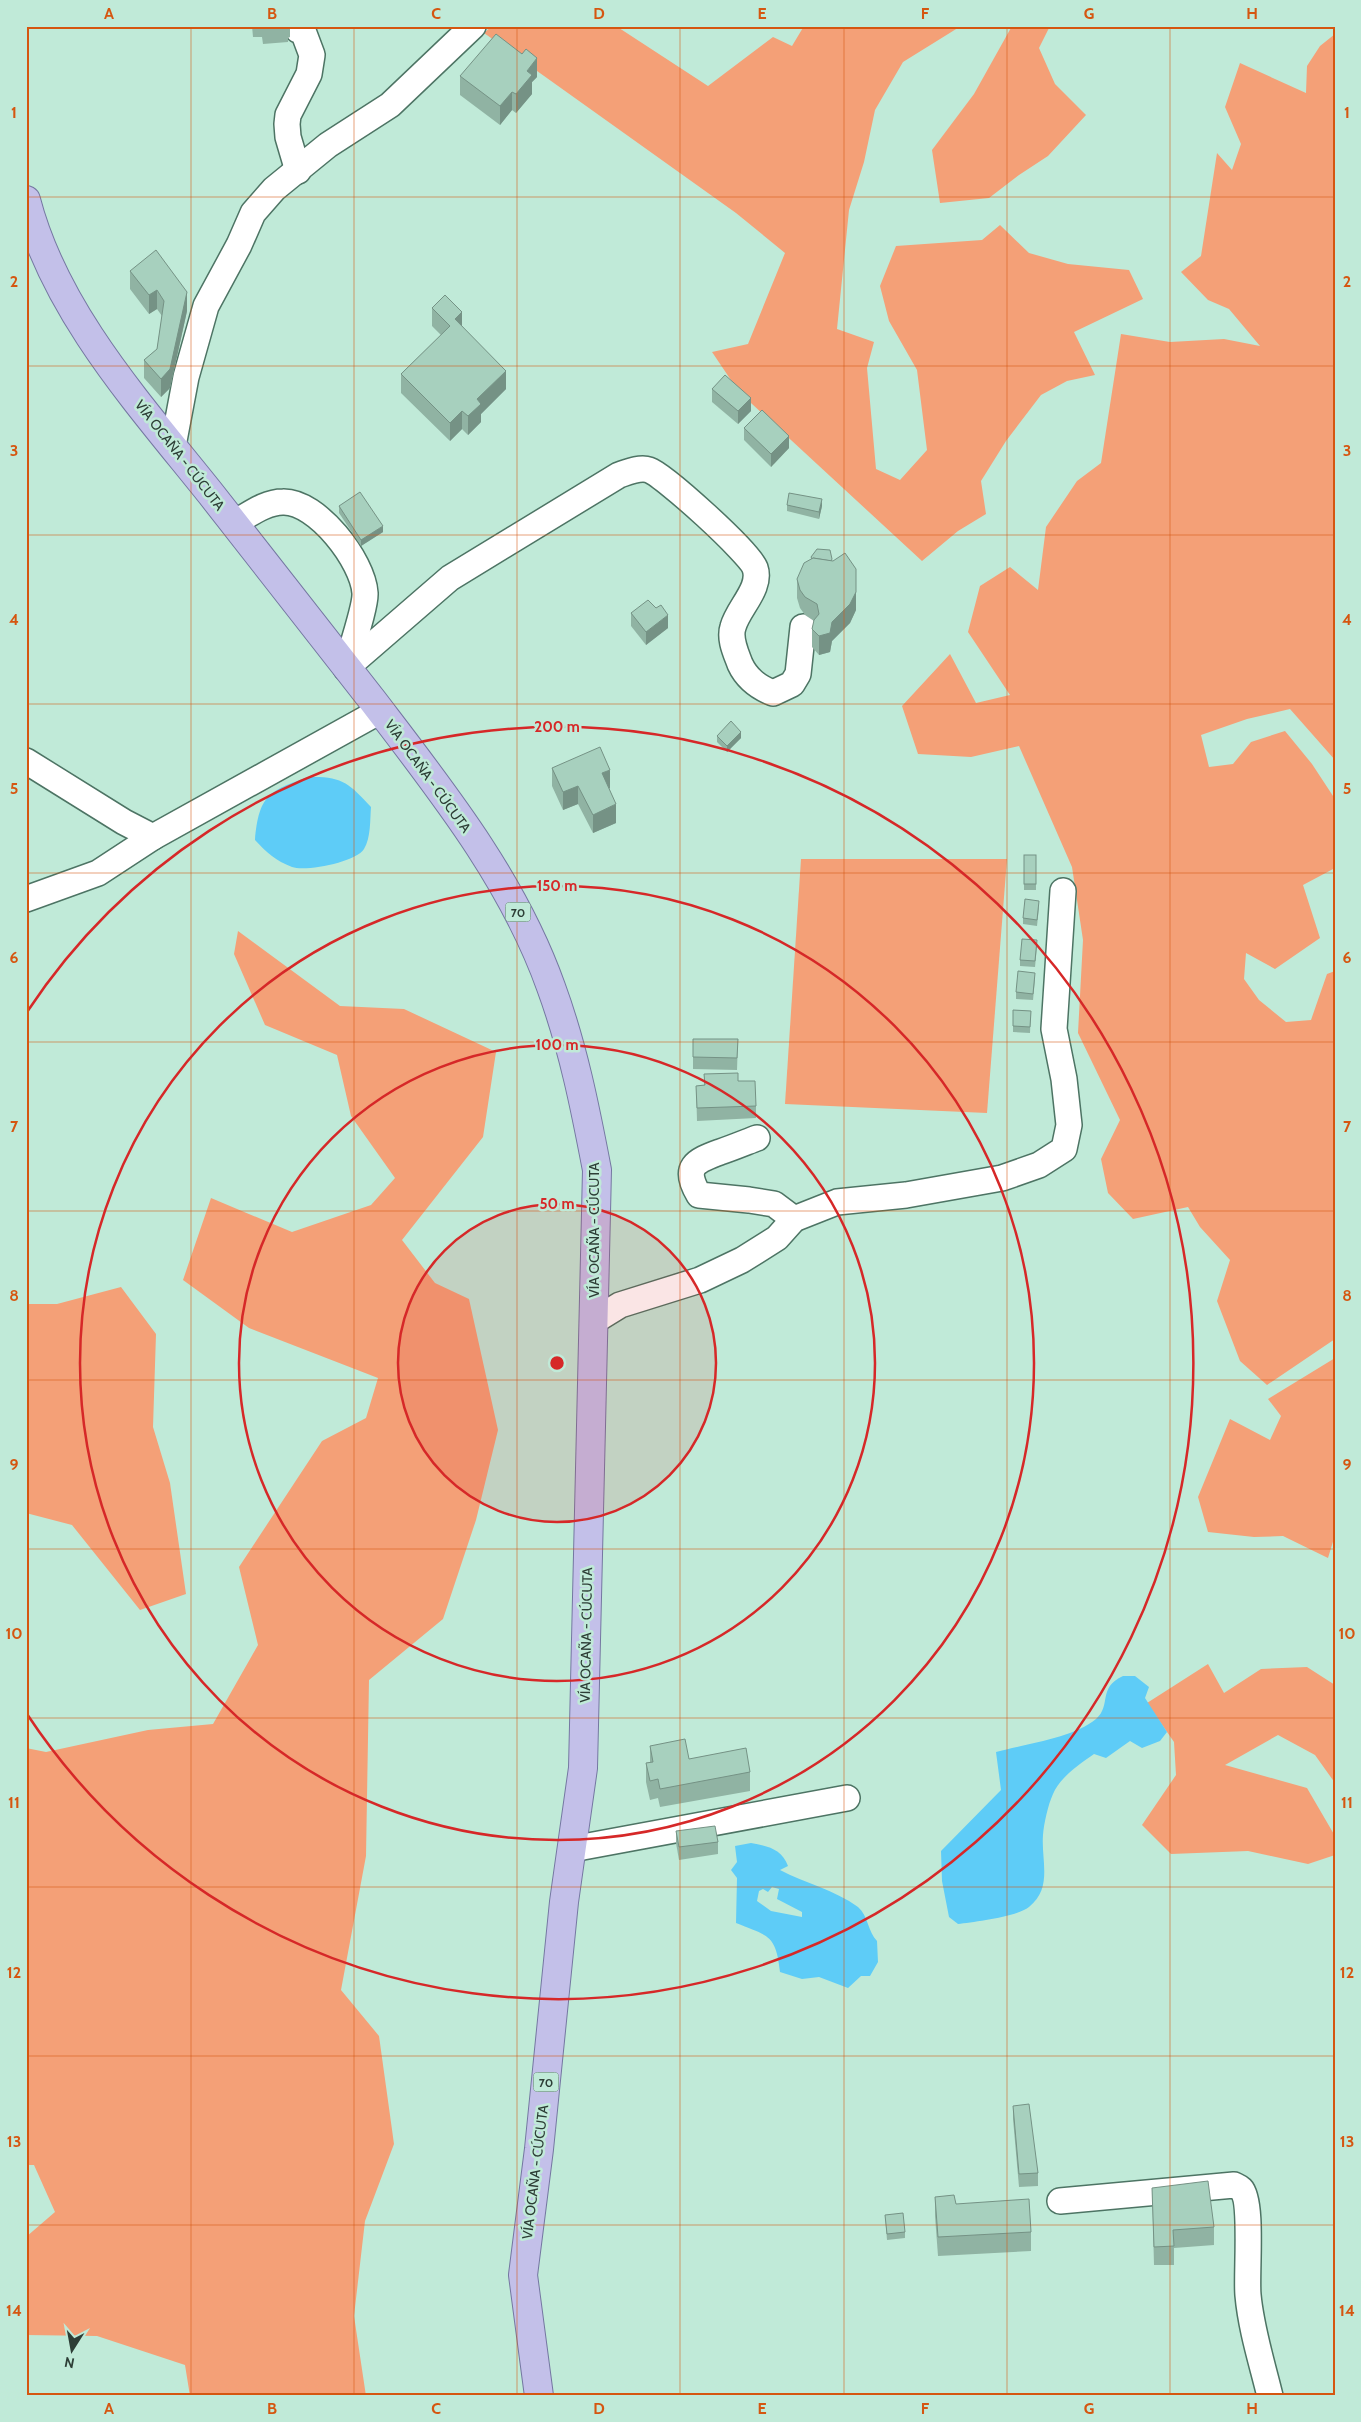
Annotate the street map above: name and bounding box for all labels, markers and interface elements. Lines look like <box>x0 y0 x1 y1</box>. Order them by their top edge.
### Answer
text: A <box>104 4 114 23</box>
text: B <box>267 4 277 23</box>
text: C <box>431 4 441 23</box>
text: D <box>593 4 605 23</box>
text: E <box>757 4 767 23</box>
text: F <box>921 4 930 23</box>
text: G <box>1084 4 1094 23</box>
text: H <box>1246 4 1258 23</box>
text: 1 <box>11 103 17 122</box>
text: 1 <box>1344 103 1350 122</box>
text: 2 <box>10 272 18 291</box>
text: 2 <box>1343 272 1351 291</box>
street label: VÍA OCAÑA - CÚCUTA <box>131 396 229 514</box>
text: 3 <box>10 441 18 460</box>
text: 3 <box>1343 441 1351 460</box>
text: 4 <box>9 610 19 629</box>
text: 4 <box>1342 610 1352 629</box>
street label: VÍA OCAÑA - CÚCUTA <box>381 716 475 836</box>
text: 200 m <box>534 718 580 736</box>
text: 5 <box>10 779 18 798</box>
text: 5 <box>1343 779 1351 798</box>
text: 150 m <box>537 877 577 895</box>
road number: 70 <box>506 902 530 922</box>
text: 6 <box>10 948 19 967</box>
text: 6 <box>1343 948 1352 967</box>
text: 100 m <box>535 1036 579 1054</box>
text: 7 <box>10 1117 19 1136</box>
text: 7 <box>1343 1117 1352 1136</box>
street label: VÍA OCAÑA - CÚCUTA <box>585 1162 603 1298</box>
text: 50 m <box>539 1195 575 1213</box>
text: 8 <box>9 1286 19 1305</box>
text: 8 <box>1342 1286 1352 1305</box>
centre of rings <box>548 1354 566 1372</box>
text: 9 <box>10 1455 19 1474</box>
text: 9 <box>1343 1455 1352 1474</box>
street label: VÍA OCAÑA - CÚCUTA <box>576 1567 596 1703</box>
text: 10 <box>5 1624 23 1643</box>
text: 10 <box>1338 1624 1356 1643</box>
text: 11 <box>8 1793 20 1812</box>
text: 11 <box>1341 1793 1353 1812</box>
text: 12 <box>7 1963 21 1982</box>
text: 12 <box>1340 1963 1354 1982</box>
road number: 70 <box>534 2072 558 2092</box>
street label: VÍA OCAÑA - CÚCUTA <box>518 2103 552 2240</box>
text: 13 <box>7 2132 21 2151</box>
text: 13 <box>1340 2132 1354 2151</box>
text: 14 <box>6 2301 22 2320</box>
text: 14 <box>1339 2301 1355 2320</box>
north arrow <box>48 2324 98 2374</box>
text: N <box>63 2353 76 2373</box>
text: A <box>104 2399 114 2418</box>
text: B <box>267 2399 277 2418</box>
text: C <box>431 2399 441 2418</box>
text: D <box>593 2399 605 2418</box>
text: E <box>757 2399 767 2418</box>
text: F <box>921 2399 930 2418</box>
text: G <box>1084 2399 1094 2418</box>
text: H <box>1246 2399 1258 2418</box>

